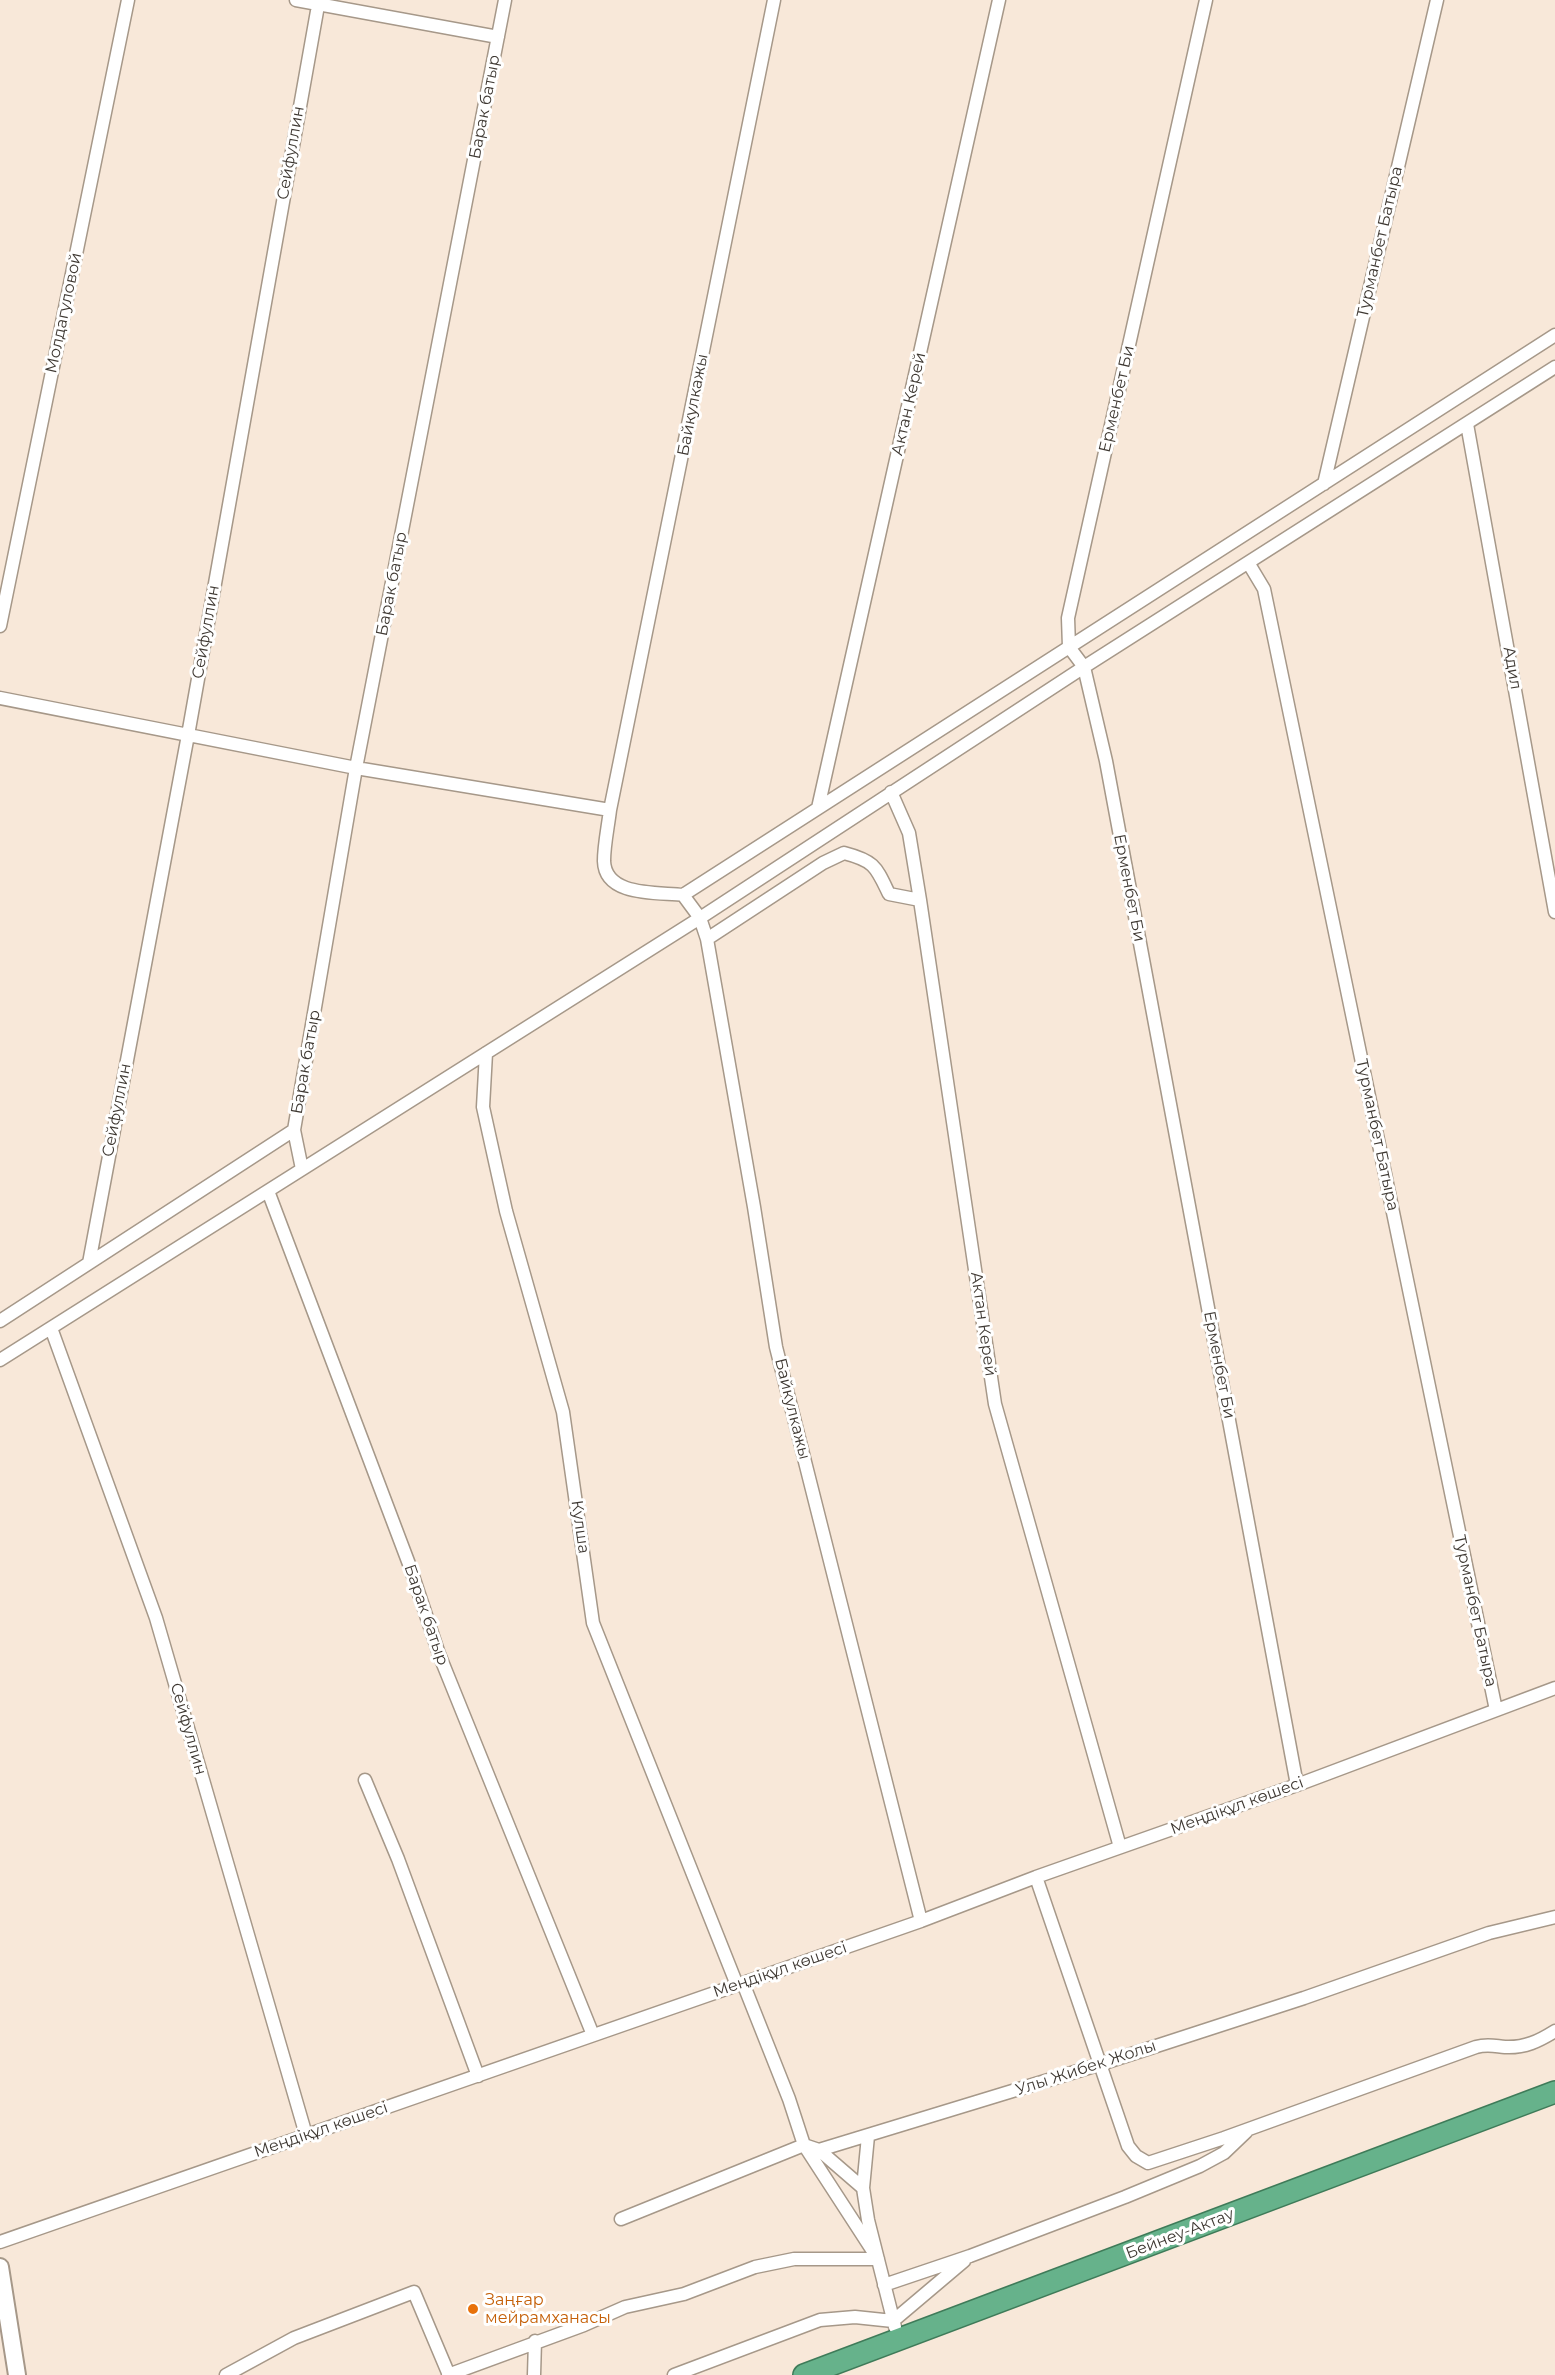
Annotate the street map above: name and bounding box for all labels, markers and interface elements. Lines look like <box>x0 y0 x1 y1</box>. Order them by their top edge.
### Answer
street label: Барак батыр <box>466 53 504 161</box>
street label: Сейфуллин <box>273 105 309 201</box>
street label: Турманбет Батыра <box>1353 164 1407 320</box>
street label: Молдагуловой <box>42 251 86 375</box>
street label: Ерменбет Би <box>1095 344 1139 454</box>
street label: Актан Керей <box>888 350 930 458</box>
street label: Байкулкажы <box>674 352 712 458</box>
street label: Барак батыр <box>373 530 411 638</box>
street label: Сейфуллин <box>188 584 224 680</box>
street label: Адил <box>1499 645 1525 691</box>
street label: Ерменбет Би <box>1109 833 1149 943</box>
street label: Барак батыр <box>287 1008 325 1116</box>
street label: Турманбет Батыра <box>1352 1057 1402 1213</box>
street label: Сейфуллин <box>99 1062 135 1158</box>
street label: Актан Керей <box>966 1270 1000 1378</box>
street label: Ерменбет Би <box>1199 1310 1239 1420</box>
street label: Байкулкажы <box>770 1356 814 1462</box>
street label: Кулша <box>567 1499 593 1555</box>
street label: Турманбет Батыра <box>1450 1533 1500 1689</box>
street label: Барак батыр <box>400 1562 452 1668</box>
street label: Сейфуллин <box>166 1681 210 1777</box>
street label: Меңдіқұл көшесі <box>1168 1773 1306 1839</box>
street label: Меңдіқұл көшесі <box>711 1938 849 2002</box>
street label: Улы Жибек Жолы <box>1013 2036 1159 2100</box>
street label: Меңдіқұл көшесі <box>252 2098 390 2162</box>
street label: Бейнеу-Актау <box>1123 2205 1237 2263</box>
place label: Заңғар мейрамханасы <box>485 2290 611 2328</box>
marker: Заңғар мейрамханасы <box>466 2302 480 2316</box>

